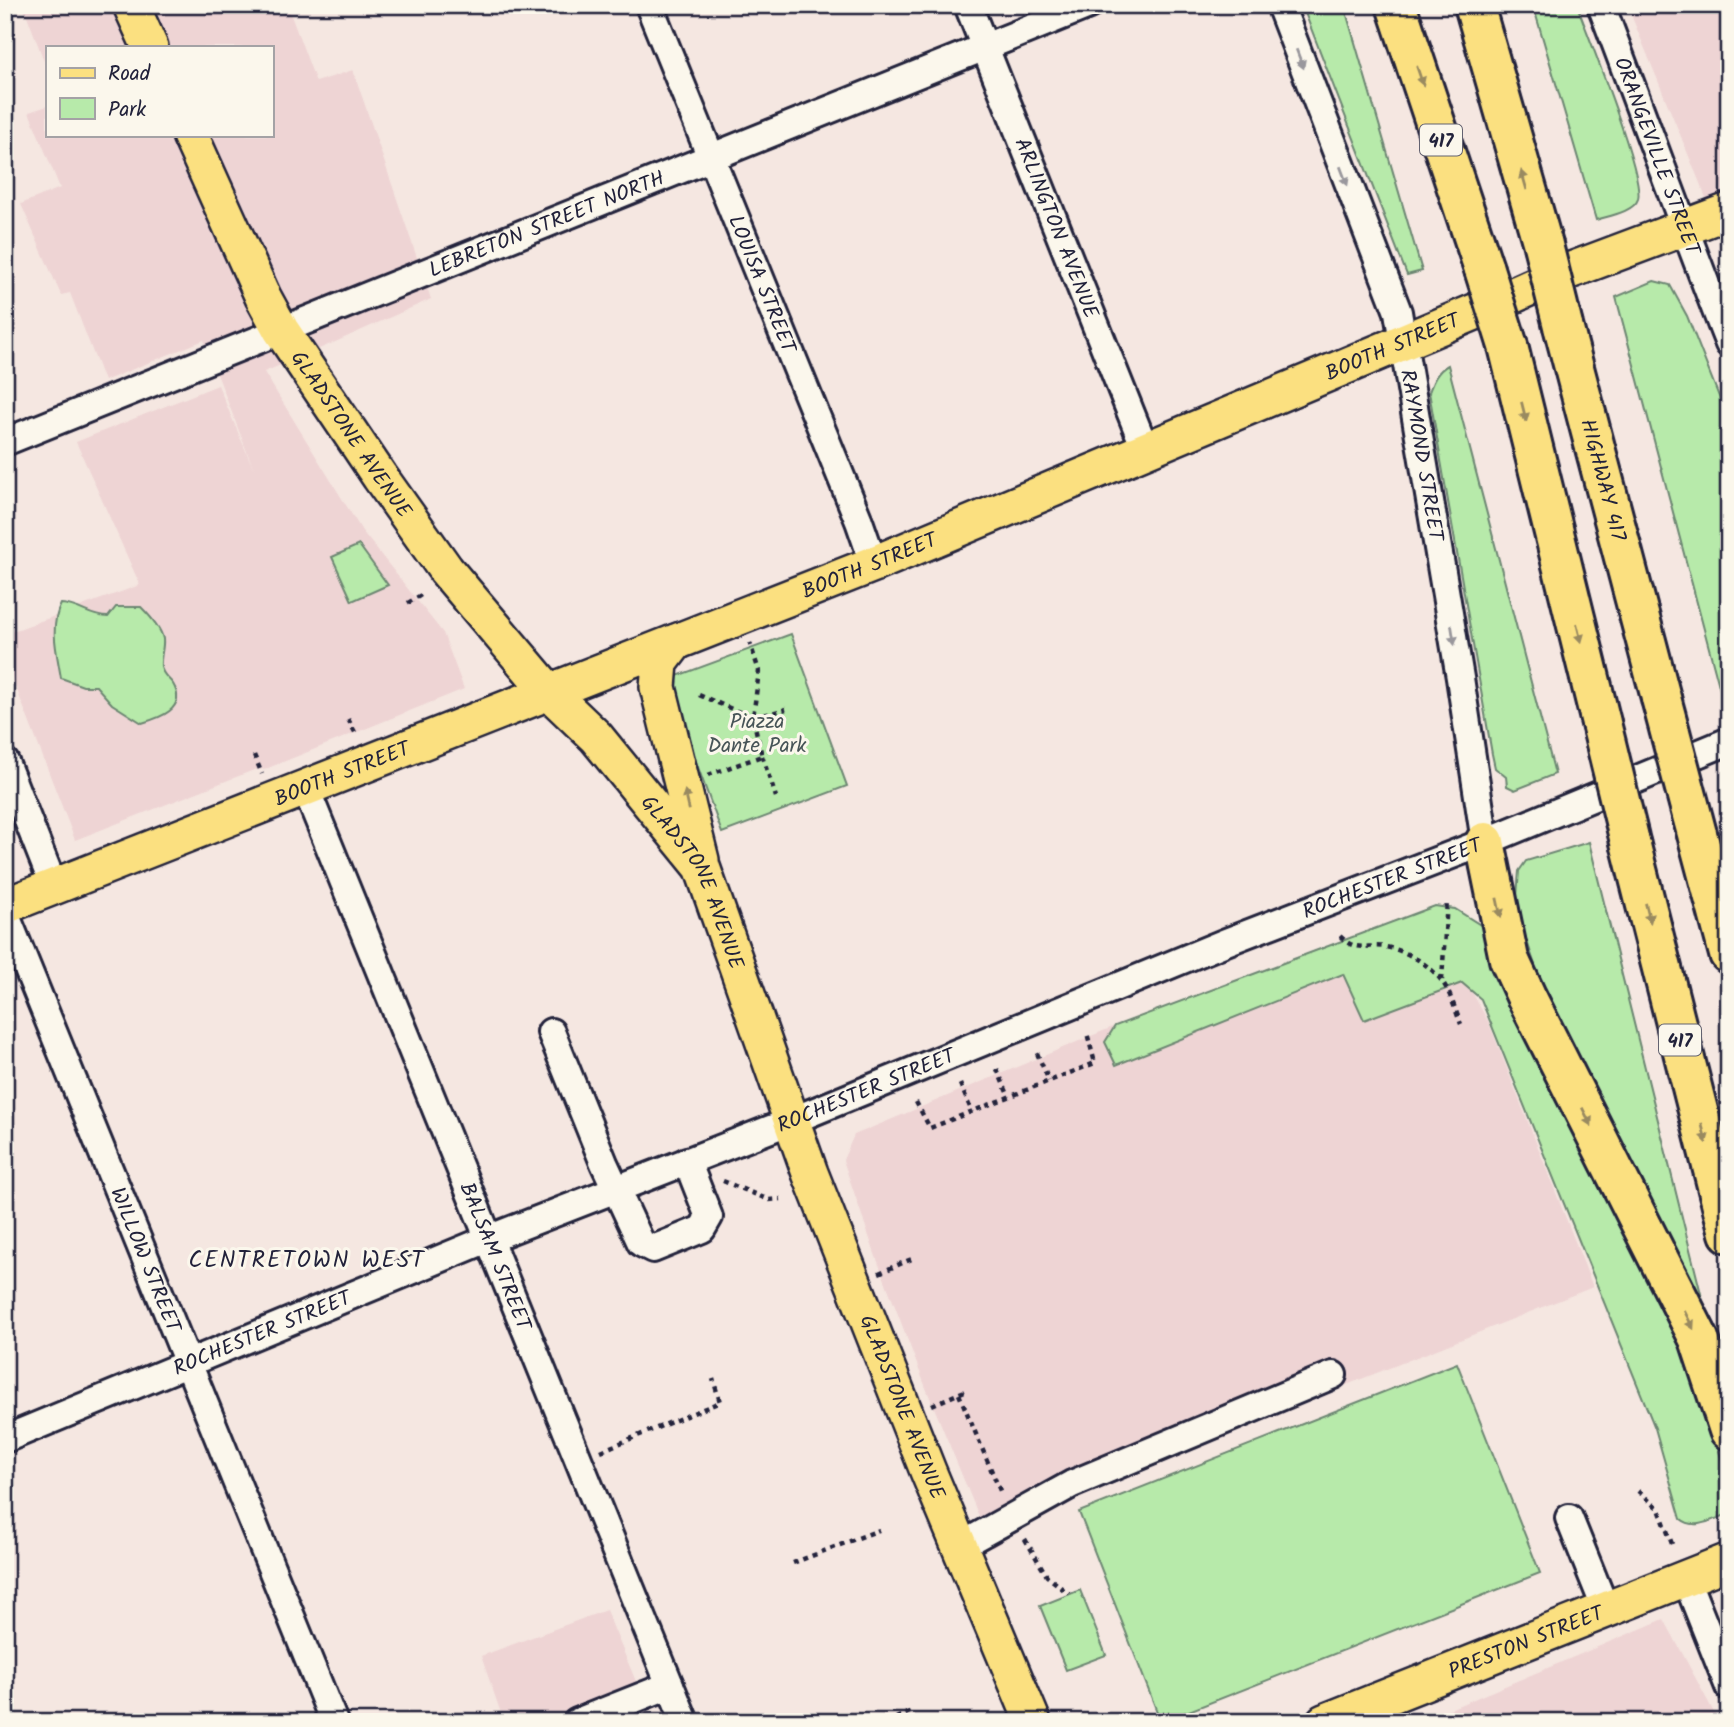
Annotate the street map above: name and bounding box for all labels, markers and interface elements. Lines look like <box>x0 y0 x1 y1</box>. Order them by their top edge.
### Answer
legend <box>46 46 273 136</box>
one-way arrow <box>1294 48 1305 69</box>
street label: ORANGEVILLE STREET <box>1604 53 1709 262</box>
text: Road <box>108 58 151 91</box>
one-way arrow <box>1415 65 1425 86</box>
text: Park <box>108 94 146 127</box>
road number: 417 <box>1420 124 1462 156</box>
street label: ARLINGTON AVENUE <box>1005 133 1107 324</box>
street label: LEBRETON STREET NORTH <box>424 163 670 287</box>
one-way arrow <box>1339 165 1350 186</box>
one-way arrow <box>1519 169 1529 190</box>
street label: LOUISA STREET <box>718 210 805 360</box>
street label: BOOTH STREET <box>1320 304 1467 391</box>
street label: GLADSTONE AVENUE <box>281 345 420 526</box>
street label: RAYMOND STREET <box>1390 367 1452 545</box>
one-way arrow <box>1519 401 1530 423</box>
street label: HIGHWAY 417 <box>1570 415 1634 546</box>
street label: BOOTH STREET <box>797 524 944 609</box>
one-way arrow <box>1573 622 1584 644</box>
one-way arrow <box>1448 624 1459 646</box>
park label: Piazza Dante Park <box>708 706 806 763</box>
street label: BOOTH STREET <box>270 733 417 816</box>
street label: GLADSTONE AVENUE <box>632 788 752 975</box>
one-way arrow <box>682 789 693 811</box>
street label: ROCHESTER STREET <box>1298 829 1488 929</box>
one-way arrow <box>1493 897 1504 919</box>
one-way arrow <box>1643 902 1654 924</box>
road number: 417 <box>1659 1024 1701 1056</box>
street label: ROCHESTER STREET <box>773 1039 962 1143</box>
one-way arrow <box>1581 1107 1592 1127</box>
one-way arrow <box>1699 1122 1710 1144</box>
street label: BALSAM STREET <box>449 1178 540 1337</box>
street label: WILLOW STREET <box>100 1182 189 1339</box>
district label: CENTRETOWN WEST <box>188 1243 426 1279</box>
street label: ROCHESTER STREET <box>168 1282 358 1386</box>
street label: GLADSTONE AVENUE <box>850 1310 953 1505</box>
one-way arrow <box>1684 1310 1695 1330</box>
street label: PRESTON STREET <box>1444 1597 1610 1689</box>

